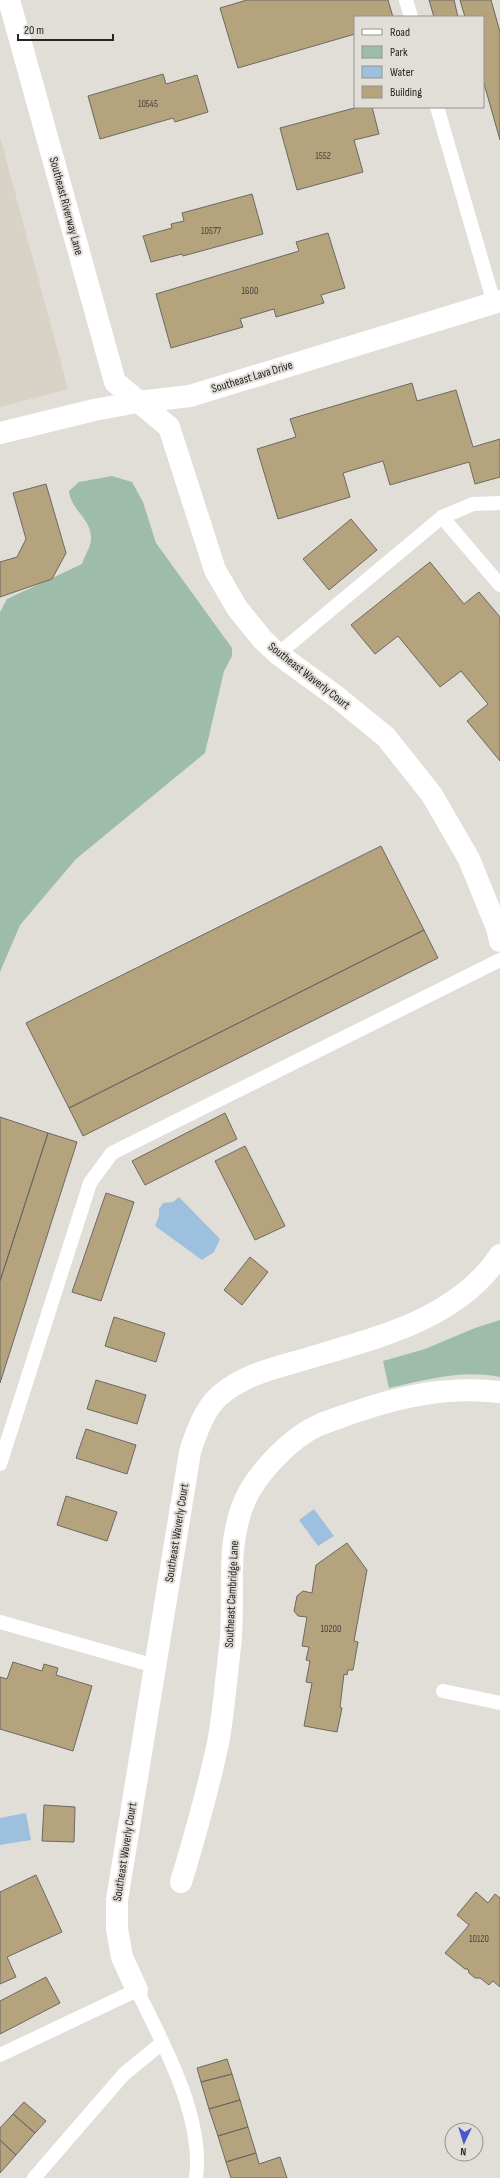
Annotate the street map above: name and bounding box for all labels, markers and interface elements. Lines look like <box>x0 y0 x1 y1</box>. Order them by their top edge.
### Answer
scale bar <box>18 16 113 42</box>
legend <box>354 16 484 108</box>
text: 20 m <box>24 23 44 38</box>
text: Road <box>390 25 410 40</box>
text: Park <box>390 45 408 60</box>
text: Water <box>390 65 414 80</box>
text: Building <box>390 85 422 100</box>
house number: 10545 <box>138 98 158 110</box>
house number: 1552 <box>315 150 331 162</box>
street label: Southeast Riverway Lane <box>46 155 86 257</box>
house number: 10577 <box>201 225 221 237</box>
house number: 1600 <box>242 285 258 297</box>
street label: Southeast Lava Drive <box>210 357 295 396</box>
street label: Southeast Waverly Court <box>265 639 353 713</box>
street label: Southeast Waverly Court <box>162 1482 192 1583</box>
street label: Southeast Cambridge Lane <box>222 1540 242 1648</box>
house number: 10200 <box>321 1623 342 1635</box>
street label: Southeast Waverly Court <box>110 1801 140 1902</box>
house number: 10120 <box>469 1933 489 1945</box>
north arrow <box>444 2122 484 2162</box>
text: N <box>460 2145 467 2158</box>

